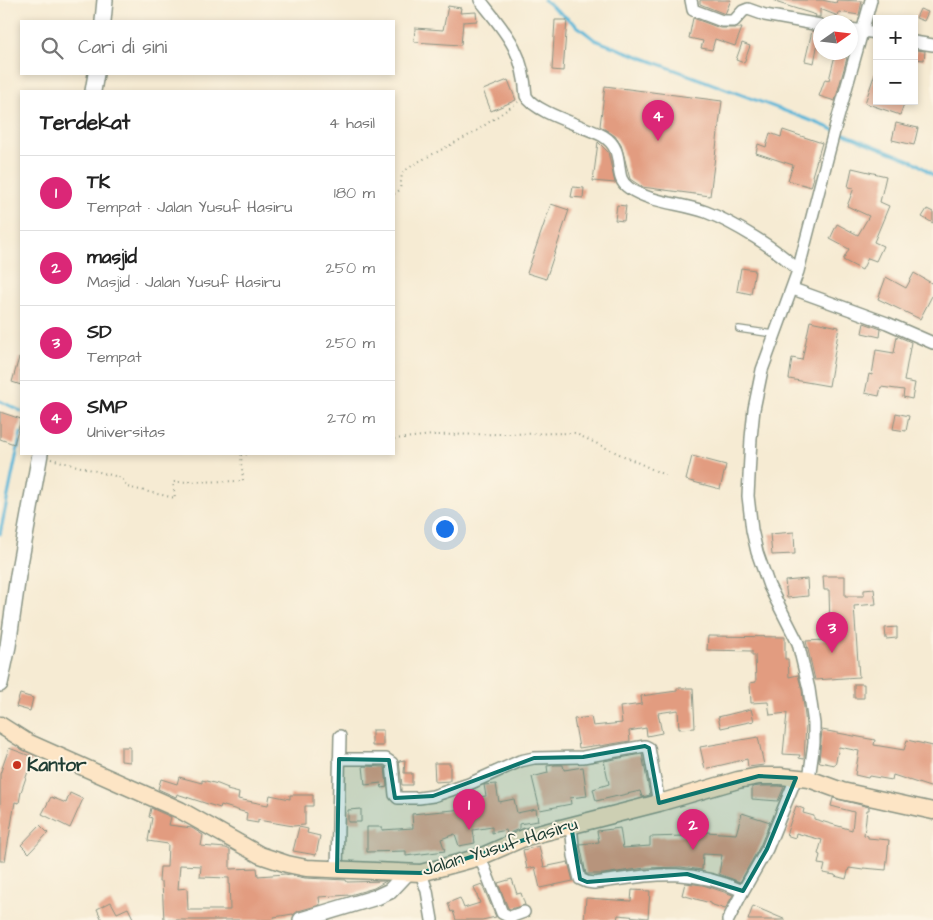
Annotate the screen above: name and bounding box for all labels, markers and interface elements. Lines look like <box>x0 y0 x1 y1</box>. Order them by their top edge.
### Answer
north arrow <box>813 15 858 60</box>
map controls <box>873 15 918 105</box>
button: + <box>873 15 918 60</box>
search box <box>20 20 395 75</box>
icon: search <box>38 34 66 62</box>
text: Cari di sini <box>78 34 167 61</box>
button: − <box>873 60 918 105</box>
pin: 4 <box>642 100 674 141</box>
text: Terdekat <box>40 108 130 137</box>
text: 4 hasil <box>329 112 375 134</box>
text: TK <box>87 169 110 196</box>
text: 1 <box>55 182 57 204</box>
text: 180 m <box>334 182 375 204</box>
text: Tempat · Jalan Yusuf Hasiru <box>87 196 292 218</box>
text: masjid <box>87 244 137 271</box>
text: 2 <box>51 257 61 279</box>
text: 250 m <box>326 257 375 279</box>
text: Masjid · Jalan Yusuf Hasiru <box>87 271 281 293</box>
text: SD <box>87 319 112 346</box>
text: 3 <box>52 332 60 354</box>
text: 250 m <box>326 332 375 354</box>
text: Tempat <box>87 346 142 368</box>
text: SMP <box>87 394 127 421</box>
text: 4 <box>51 407 61 429</box>
text: 270 m <box>327 407 375 429</box>
text: Universitas <box>87 421 165 443</box>
your location <box>432 516 458 542</box>
pin: 3 <box>816 612 848 653</box>
place label: Kantor <box>27 752 87 779</box>
marker: Kantor <box>11 759 23 771</box>
pin: 1 <box>453 789 485 830</box>
pin: 2 <box>677 809 709 850</box>
street label: Jalan Yusuf Hasiru <box>419 810 581 883</box>

